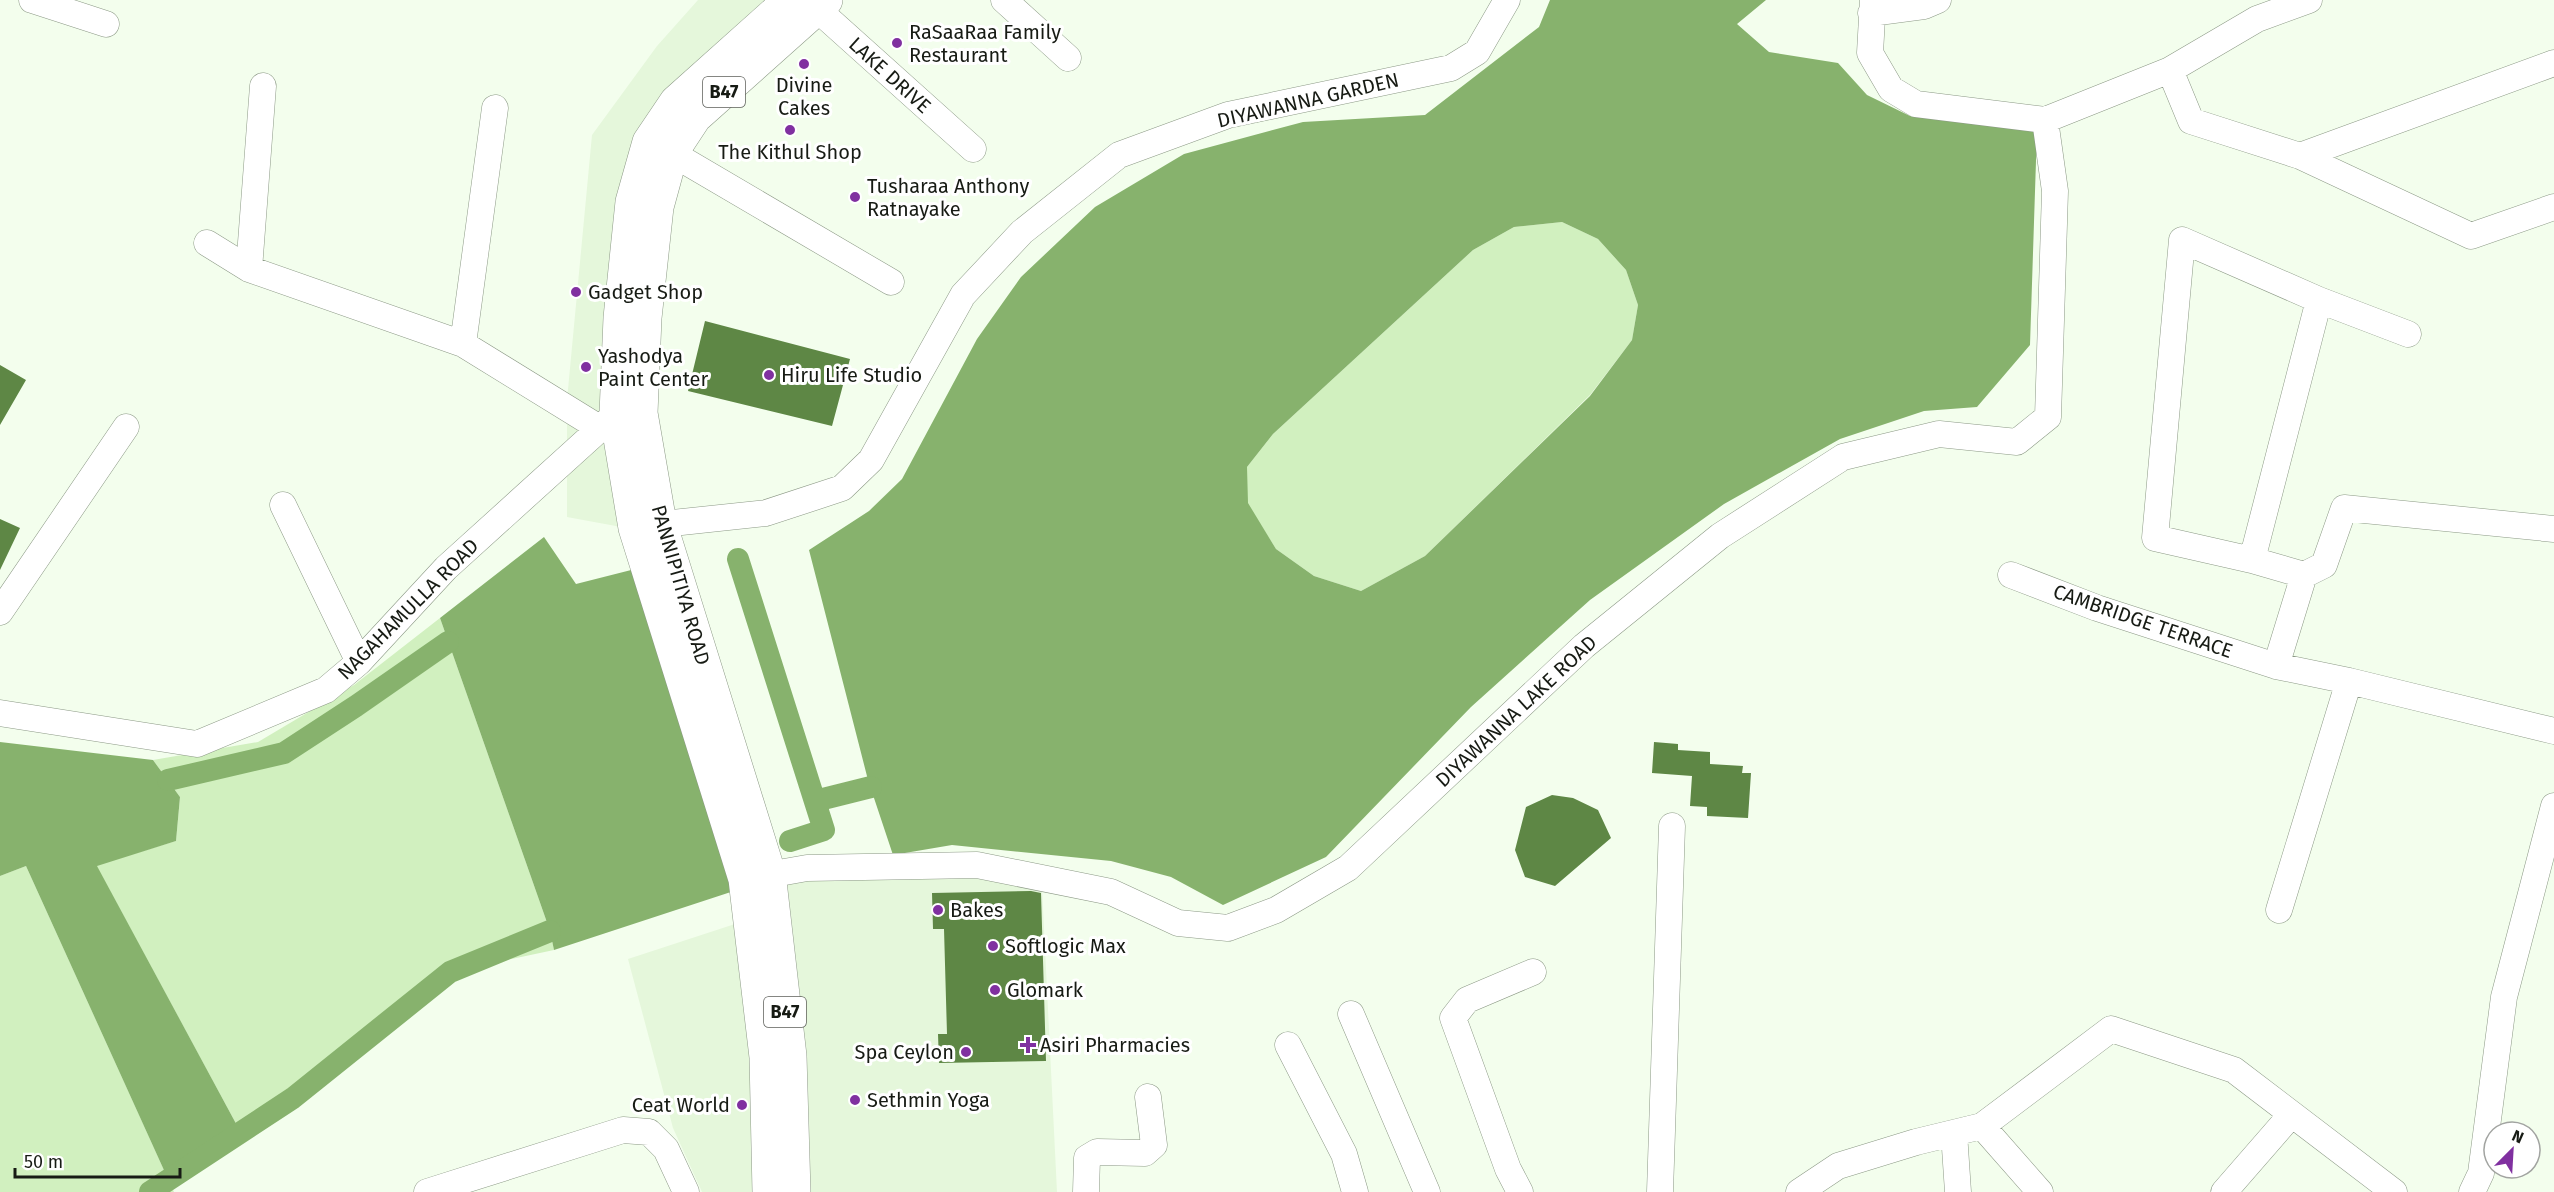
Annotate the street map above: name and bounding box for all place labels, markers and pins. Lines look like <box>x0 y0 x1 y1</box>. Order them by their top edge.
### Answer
place label: RaSaaRaa Family Restaurant <box>909 20 1061 67</box>
marker: RaSaaRaa Family Restaurant <box>890 36 904 50</box>
marker: Divine Cakes <box>797 57 811 71</box>
place label: Divine Cakes <box>776 73 832 120</box>
marker: The Kithul Shop <box>783 123 797 137</box>
place label: The Kithul Shop <box>718 140 862 164</box>
place label: Tusharaa Anthony Ratnayake <box>867 174 1029 221</box>
marker: Tusharaa Anthony Ratnayake <box>848 190 862 204</box>
place label: Gadget Shop <box>588 280 703 304</box>
marker: Gadget Shop <box>569 285 583 299</box>
place label: Yashodya Paint Center <box>598 344 709 391</box>
marker: Yashodya Paint Center <box>579 360 593 374</box>
place label: Hiru Life Studio <box>781 363 922 387</box>
marker: Hiru Life Studio <box>762 368 776 382</box>
place label: Bakes <box>950 898 1003 922</box>
marker: Bakes <box>931 903 945 917</box>
place label: Softlogic Max <box>1005 934 1126 958</box>
marker: Softlogic Max <box>986 939 1000 953</box>
place label: Glomark <box>1007 978 1084 1002</box>
marker: Glomark <box>988 983 1002 997</box>
place label: Asiri Pharmacies <box>1040 1033 1190 1057</box>
marker: Asiri Pharmacies <box>1021 1038 1035 1052</box>
place label: Spa Ceylon <box>855 1040 954 1064</box>
marker: Spa Ceylon <box>959 1045 973 1059</box>
place label: Sethmin Yoga <box>867 1088 990 1112</box>
place label: Ceat World <box>632 1093 730 1117</box>
marker: Sethmin Yoga <box>848 1093 862 1107</box>
marker: Ceat World <box>735 1098 749 1112</box>

